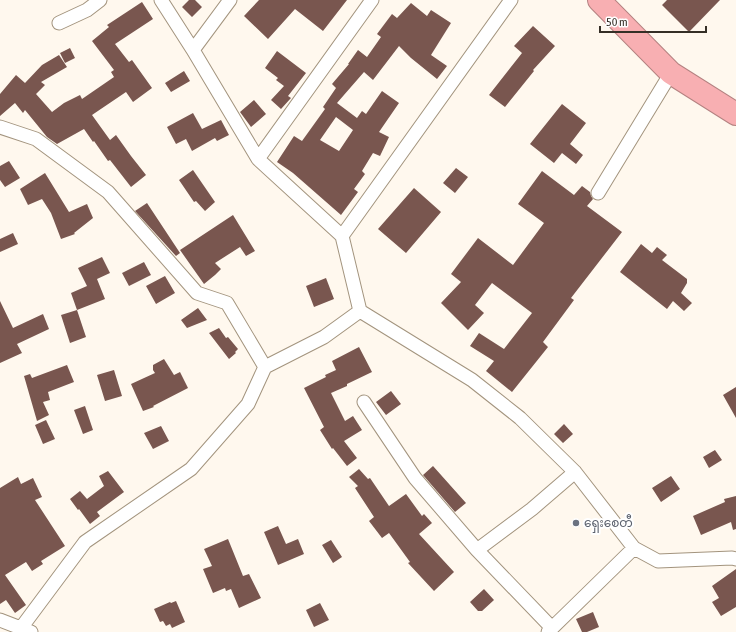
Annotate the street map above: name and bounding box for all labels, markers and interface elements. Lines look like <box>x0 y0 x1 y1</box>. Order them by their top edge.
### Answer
scale bar <box>600 8 706 34</box>
text: 50 m <box>606 15 628 29</box>
place label: ရှေးစေတီ <box>584 514 633 533</box>
marker: ရှေးစေတီ <box>571 518 581 528</box>

